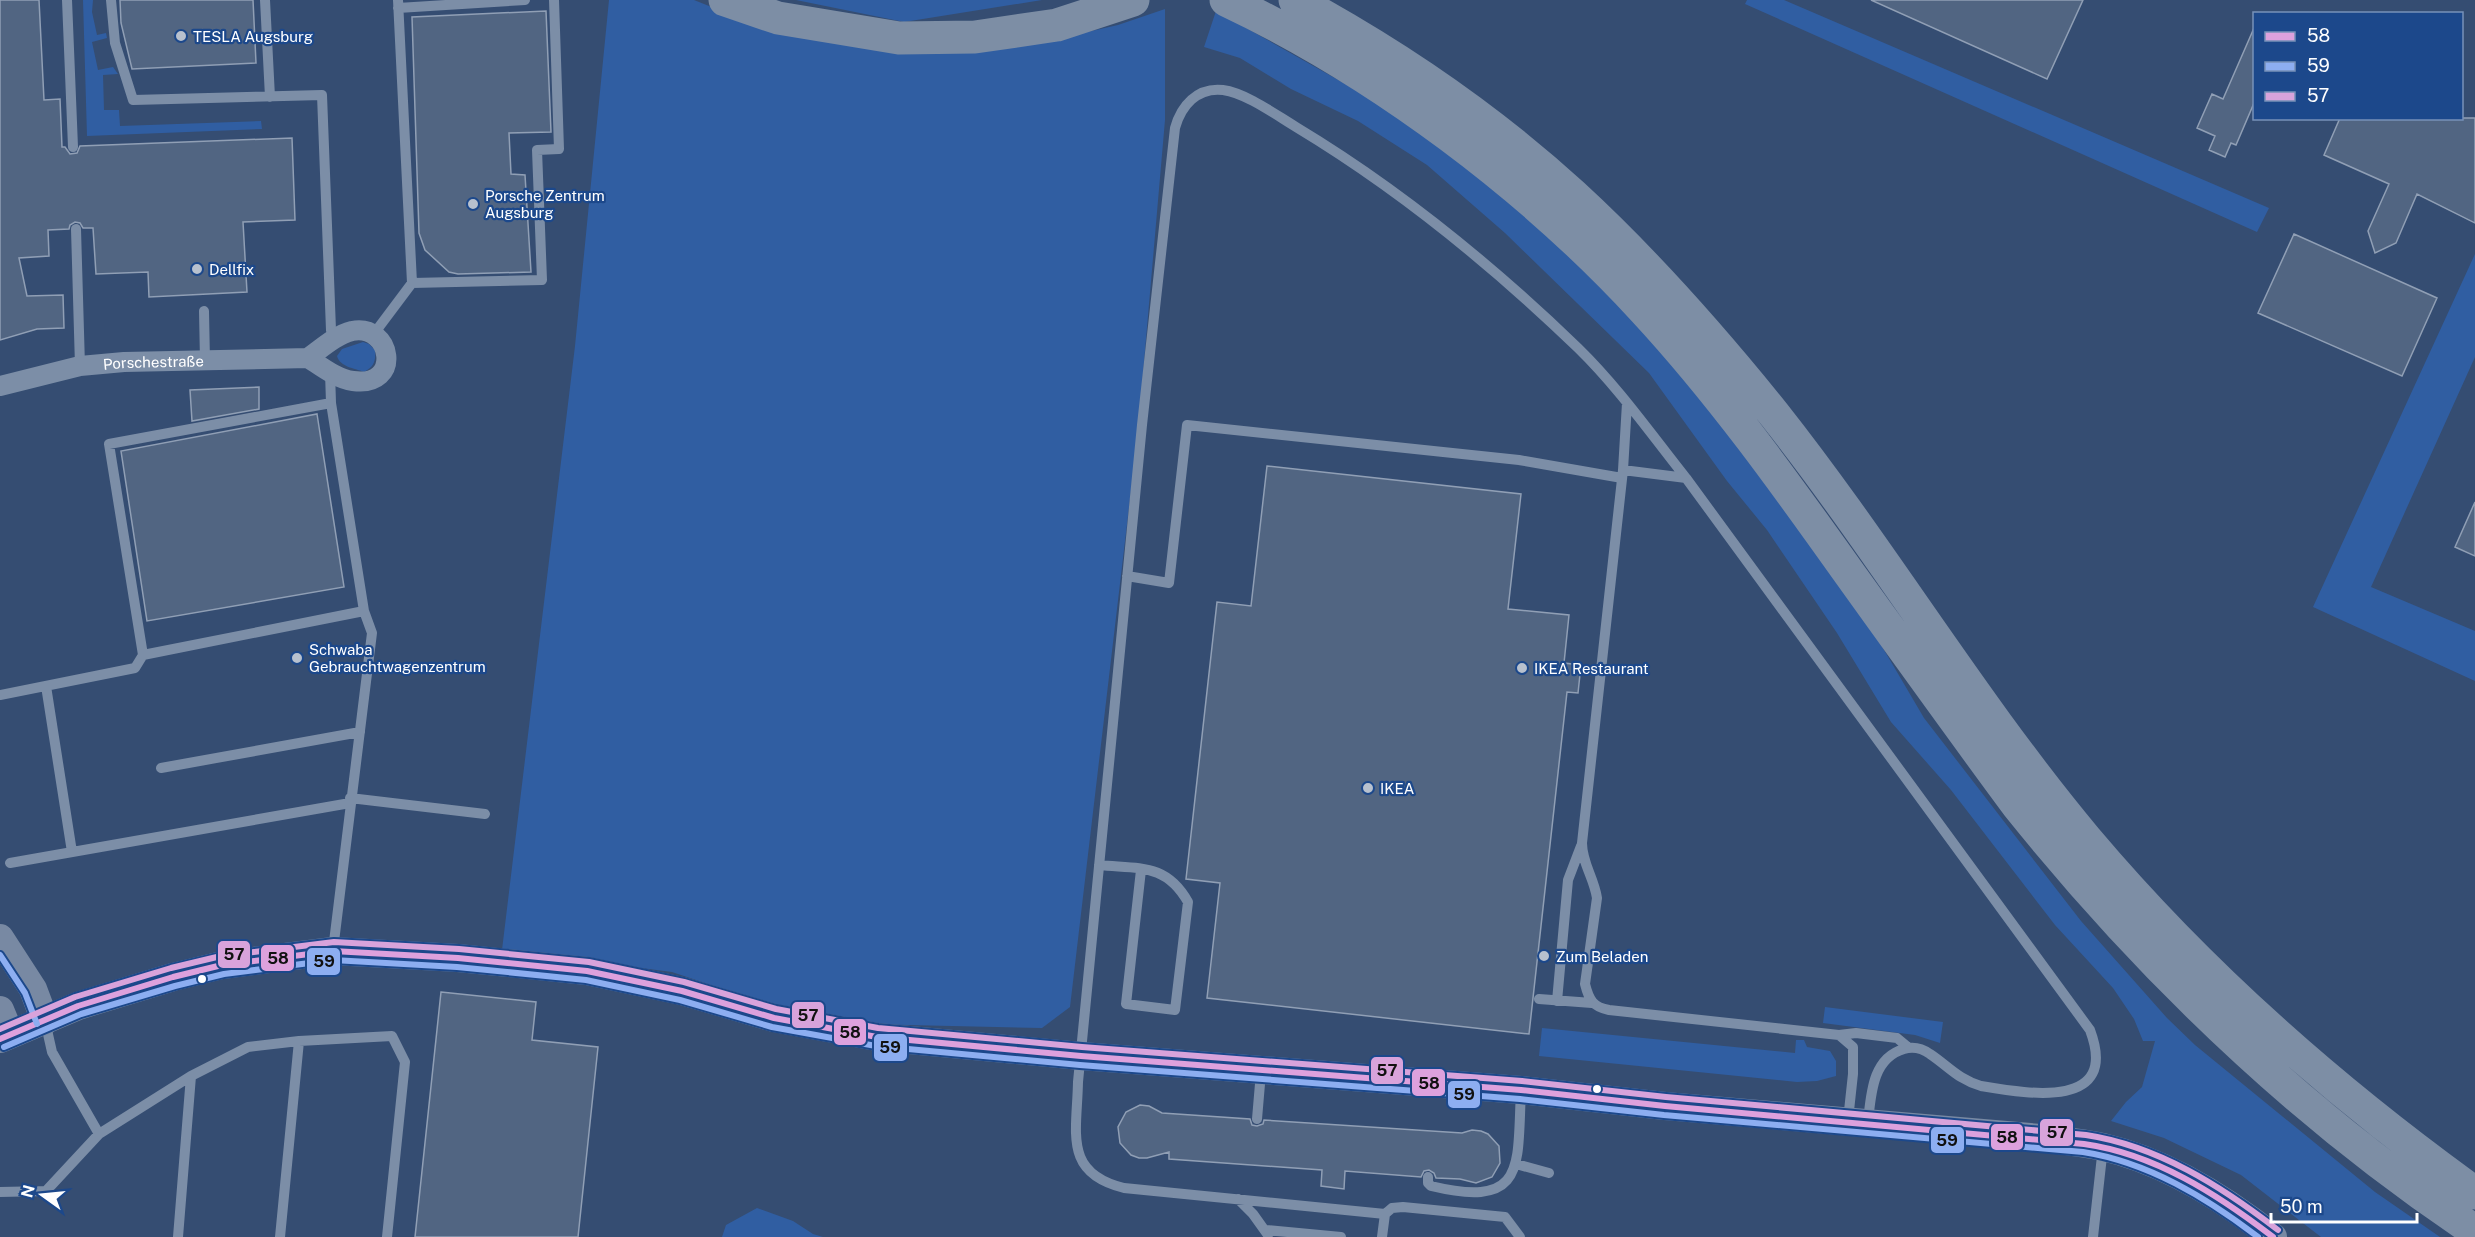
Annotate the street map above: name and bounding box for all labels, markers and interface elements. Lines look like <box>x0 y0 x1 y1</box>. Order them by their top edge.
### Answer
legend <box>2253 12 2463 120</box>
text: 58 <box>2307 25 2330 46</box>
place label: TESLA Augsburg <box>193 28 313 45</box>
marker: TESLA Augsburg <box>174 29 188 43</box>
text: 59 <box>2307 55 2330 76</box>
text: 57 <box>2307 85 2329 106</box>
place label: Porsche Zentrum Augsburg <box>485 187 605 221</box>
marker: Porsche Zentrum Augsburg <box>466 197 480 211</box>
place label: Dellfix <box>209 261 254 278</box>
marker: Dellfix <box>190 262 204 276</box>
street label: Porschestraße <box>102 352 204 372</box>
place label: Schwaba Gebrauchtwagenzentrum <box>309 641 486 675</box>
marker: Schwaba Gebrauchtwagenzentrum <box>290 651 304 665</box>
place label: IKEA Restaurant <box>1534 660 1649 677</box>
marker: IKEA Restaurant <box>1515 661 1529 675</box>
place label: IKEA <box>1380 780 1415 797</box>
marker: IKEA <box>1361 781 1375 795</box>
line badge: 57 <box>217 940 251 969</box>
line badge: 58 <box>260 944 295 972</box>
text: 57 <box>224 945 244 964</box>
line badge: 59 <box>306 947 341 976</box>
place label: Zum Beladen <box>1556 948 1648 965</box>
text: 58 <box>267 949 289 968</box>
marker: Zum Beladen <box>1537 949 1551 963</box>
text: 59 <box>313 952 335 971</box>
unlabelled marker <box>196 973 208 985</box>
line badge: 57 <box>791 1001 825 1029</box>
text: 57 <box>798 1006 818 1025</box>
line badge: 58 <box>833 1018 867 1046</box>
text: 58 <box>839 1023 861 1042</box>
line badge: 59 <box>873 1033 908 1062</box>
text: 59 <box>879 1038 901 1057</box>
line badge: 57 <box>1370 1056 1404 1085</box>
text: 57 <box>1377 1061 1397 1080</box>
line badge: 58 <box>1411 1068 1446 1097</box>
text: 58 <box>1418 1074 1440 1093</box>
line badge: 59 <box>1447 1080 1481 1109</box>
unlabelled marker <box>1591 1083 1603 1095</box>
text: 59 <box>1453 1085 1475 1104</box>
line badge: 57 <box>2039 1118 2074 1147</box>
line badge: 58 <box>1990 1123 2024 1151</box>
text: 57 <box>2047 1123 2067 1142</box>
line badge: 59 <box>1930 1126 1965 1154</box>
text: 58 <box>1996 1128 2018 1147</box>
text: 59 <box>1936 1131 1958 1150</box>
north arrow <box>12 1165 72 1225</box>
text: N <box>17 1183 39 1200</box>
scale bar <box>2271 1186 2416 1224</box>
text: 50 m <box>2280 1196 2323 1217</box>

